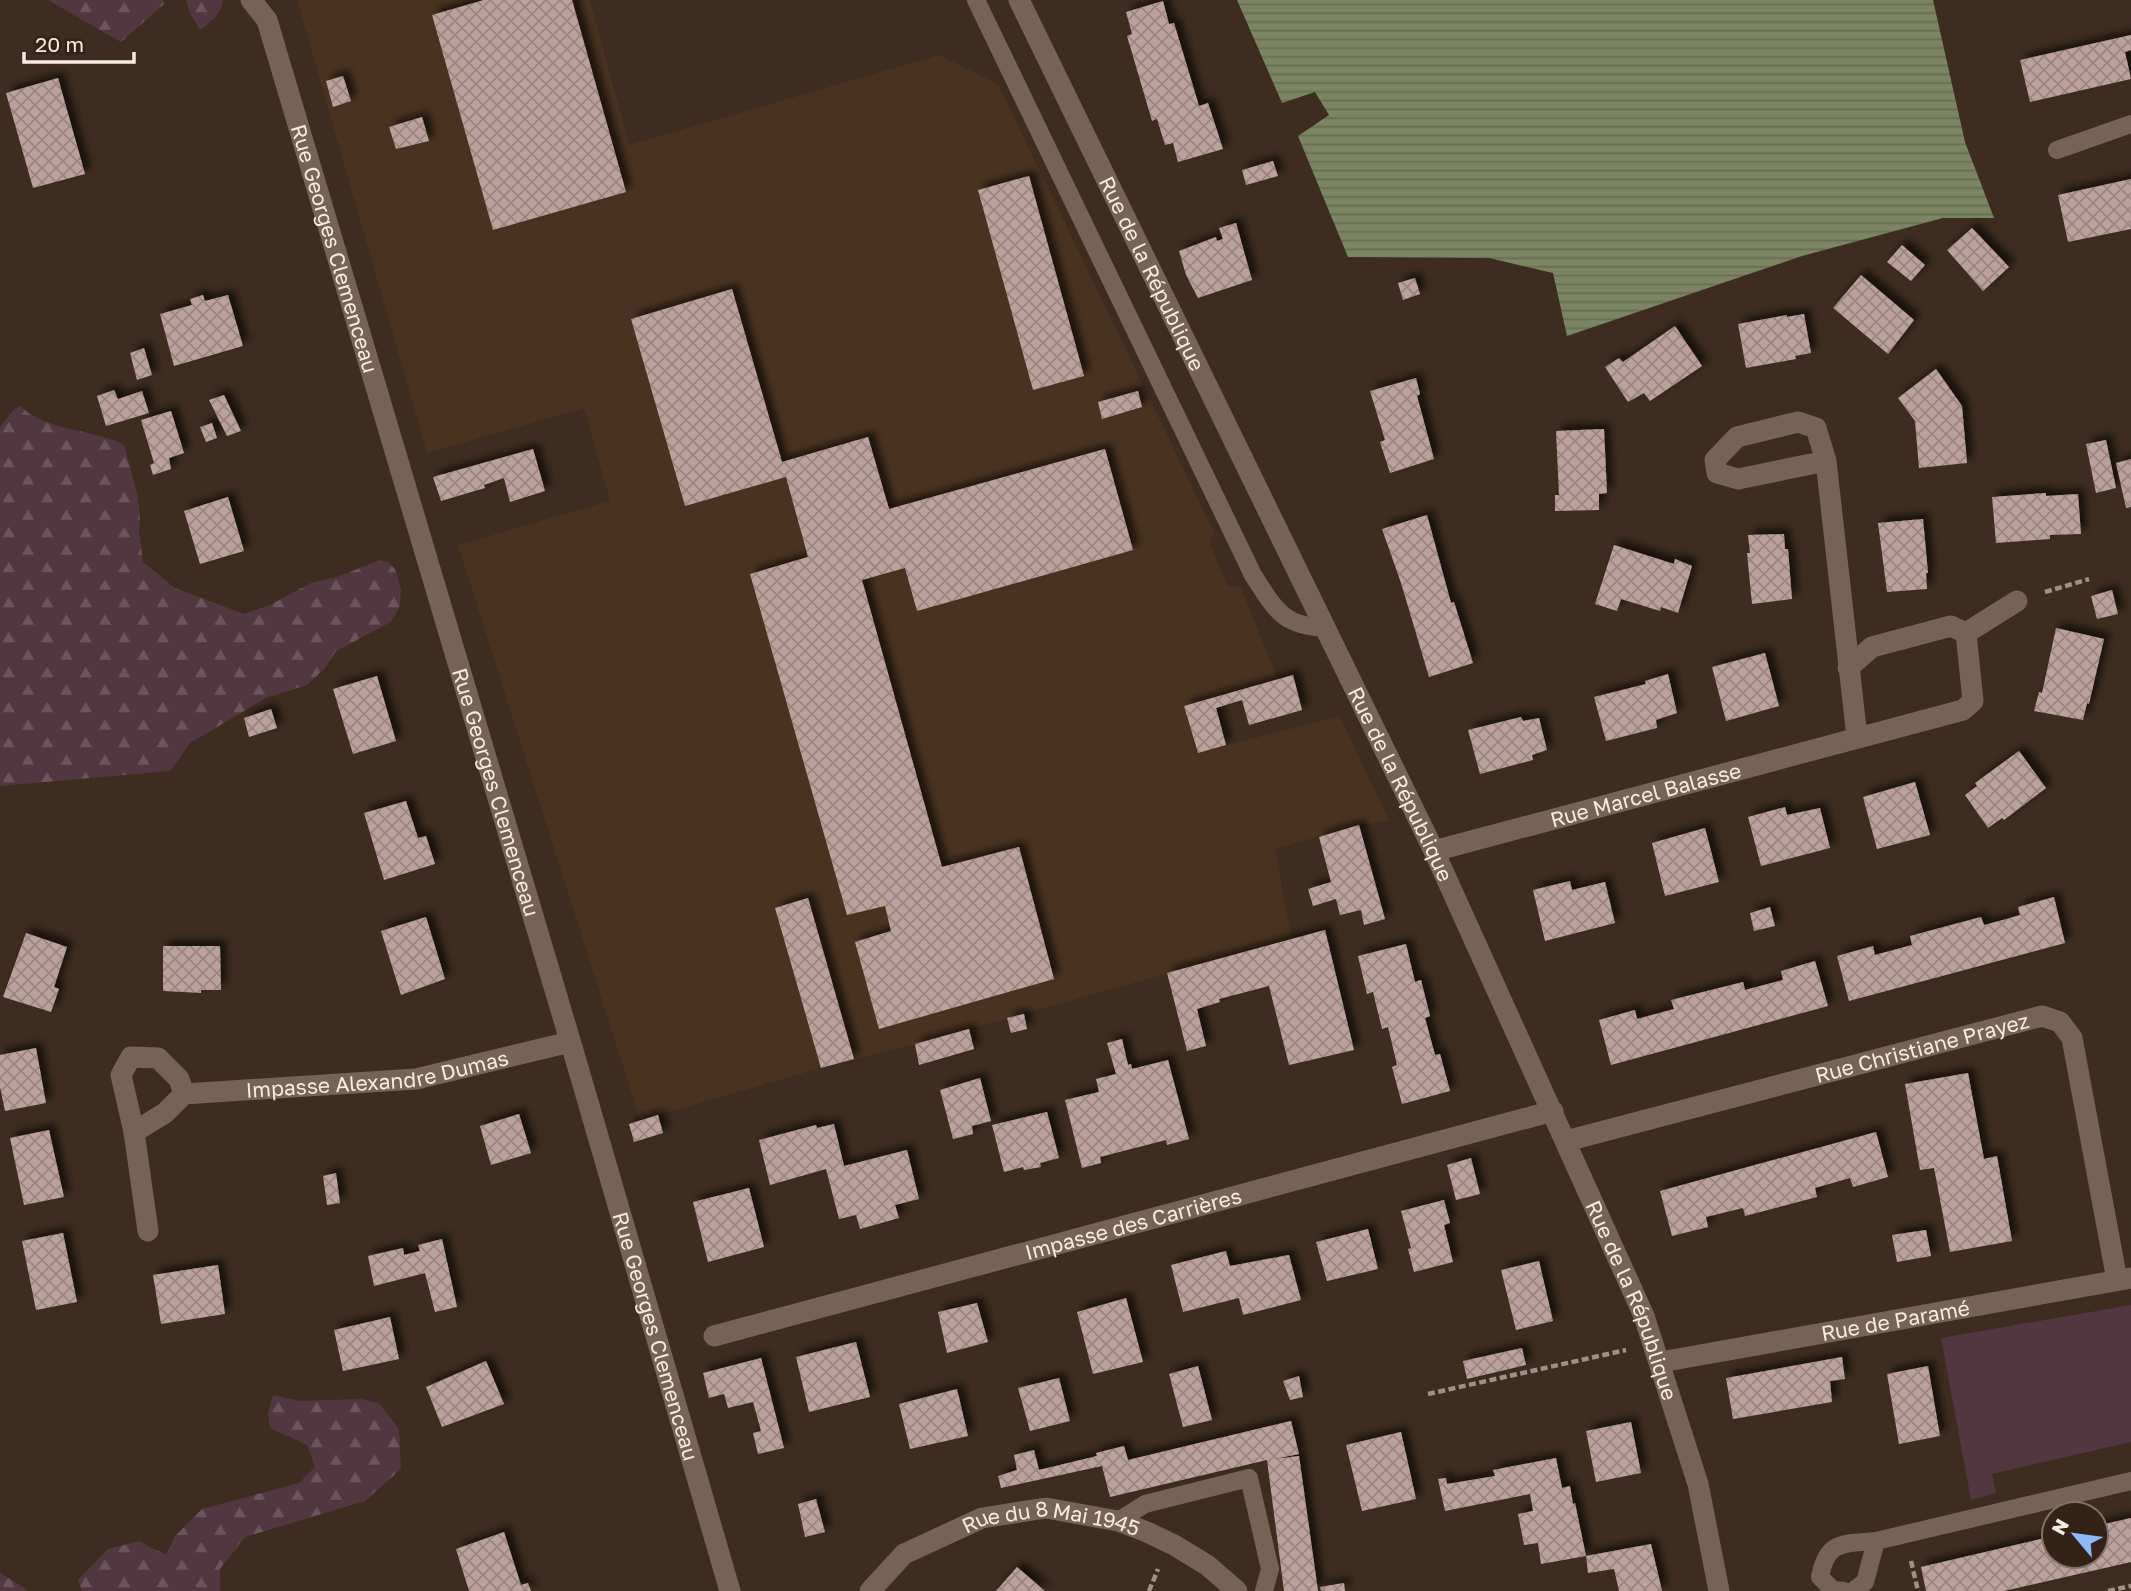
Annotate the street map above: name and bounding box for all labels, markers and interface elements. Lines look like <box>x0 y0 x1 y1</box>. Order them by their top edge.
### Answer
scale bar <box>24 21 135 65</box>
text: 20 m <box>35 31 84 57</box>
street label: Rue Georges Clemenceau <box>286 121 384 376</box>
street label: Rue de la République <box>1094 172 1211 375</box>
street label: Rue Georges Clemenceau <box>447 665 545 919</box>
street label: Rue de la République <box>1343 682 1459 885</box>
street label: Rue Marcel Balasse <box>1547 757 1744 832</box>
street label: Rue Christiane Prayez <box>1812 1007 2032 1088</box>
street label: Impasse Alexandre Dumas <box>245 1044 511 1103</box>
street label: Impasse des Carrières <box>1022 1182 1244 1265</box>
street label: Rue de la République <box>1580 1196 1683 1403</box>
street label: Rue Georges Clemenceau <box>608 1209 704 1464</box>
street label: Rue de Paramé <box>1819 1294 1972 1346</box>
street label: Rue du 8 Mai 1945 <box>957 1495 1144 1541</box>
north arrow <box>2040 1500 2110 1570</box>
text: N <box>2046 1515 2073 1538</box>

